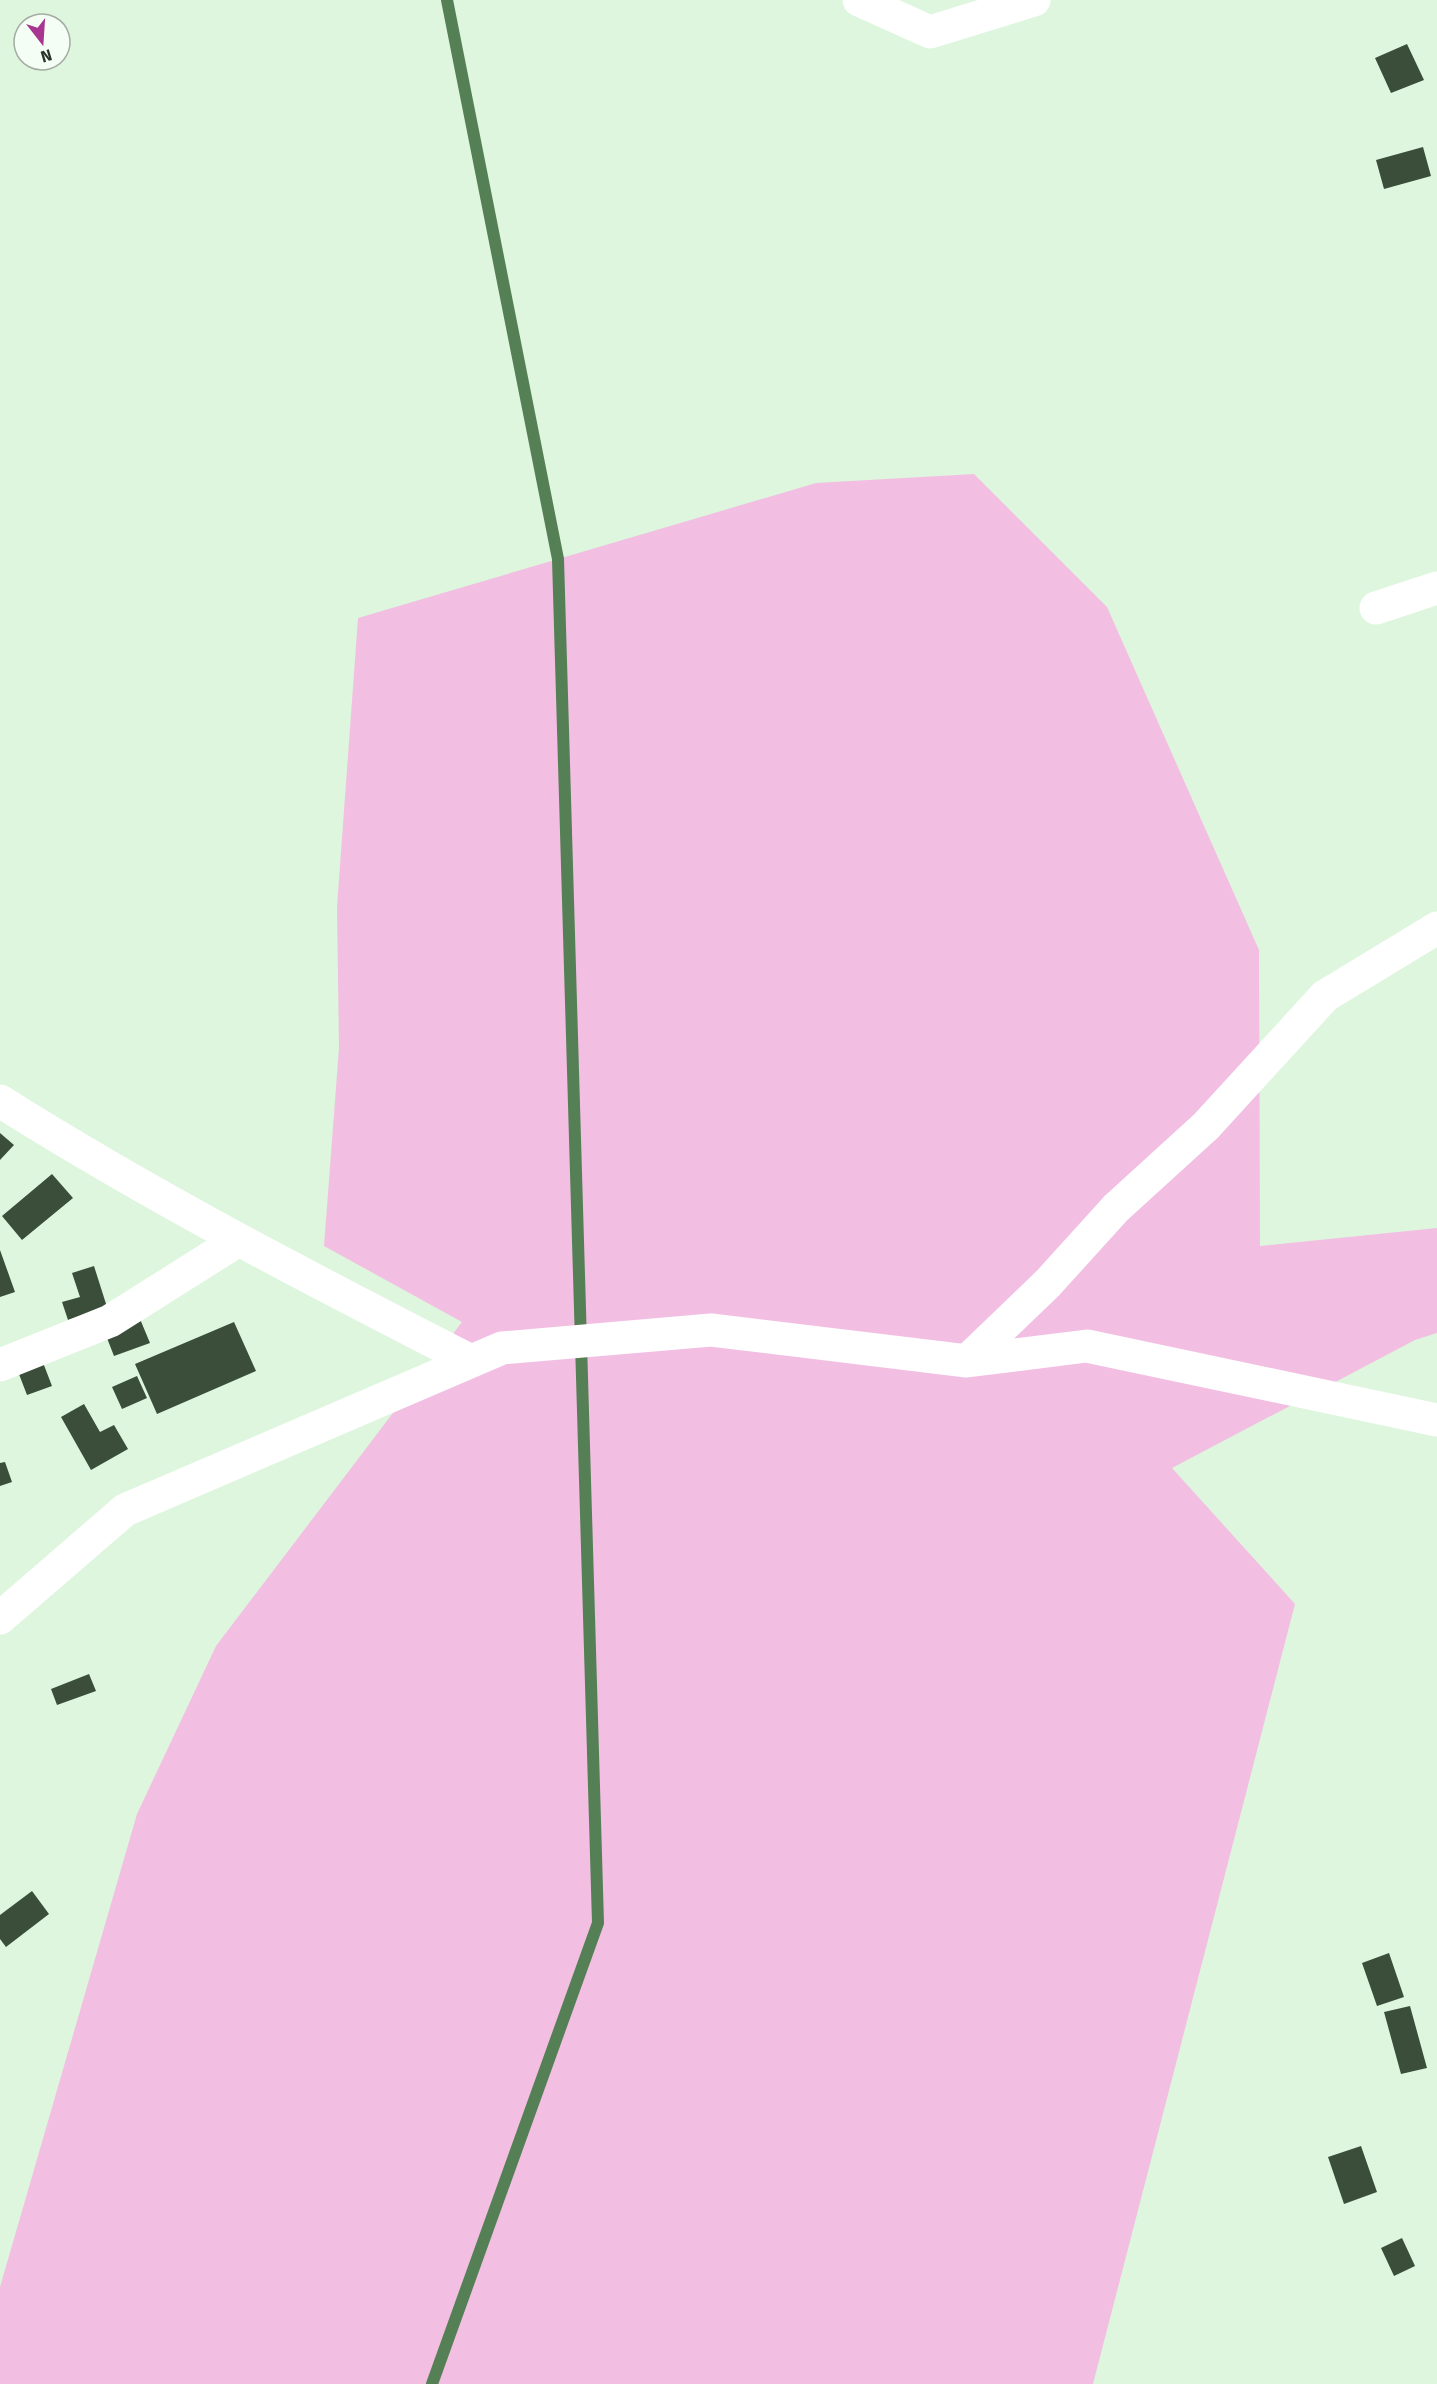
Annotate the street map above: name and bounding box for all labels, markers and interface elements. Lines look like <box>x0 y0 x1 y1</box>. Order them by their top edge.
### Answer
north arrow <box>12 12 72 72</box>
text: N <box>38 45 54 67</box>

